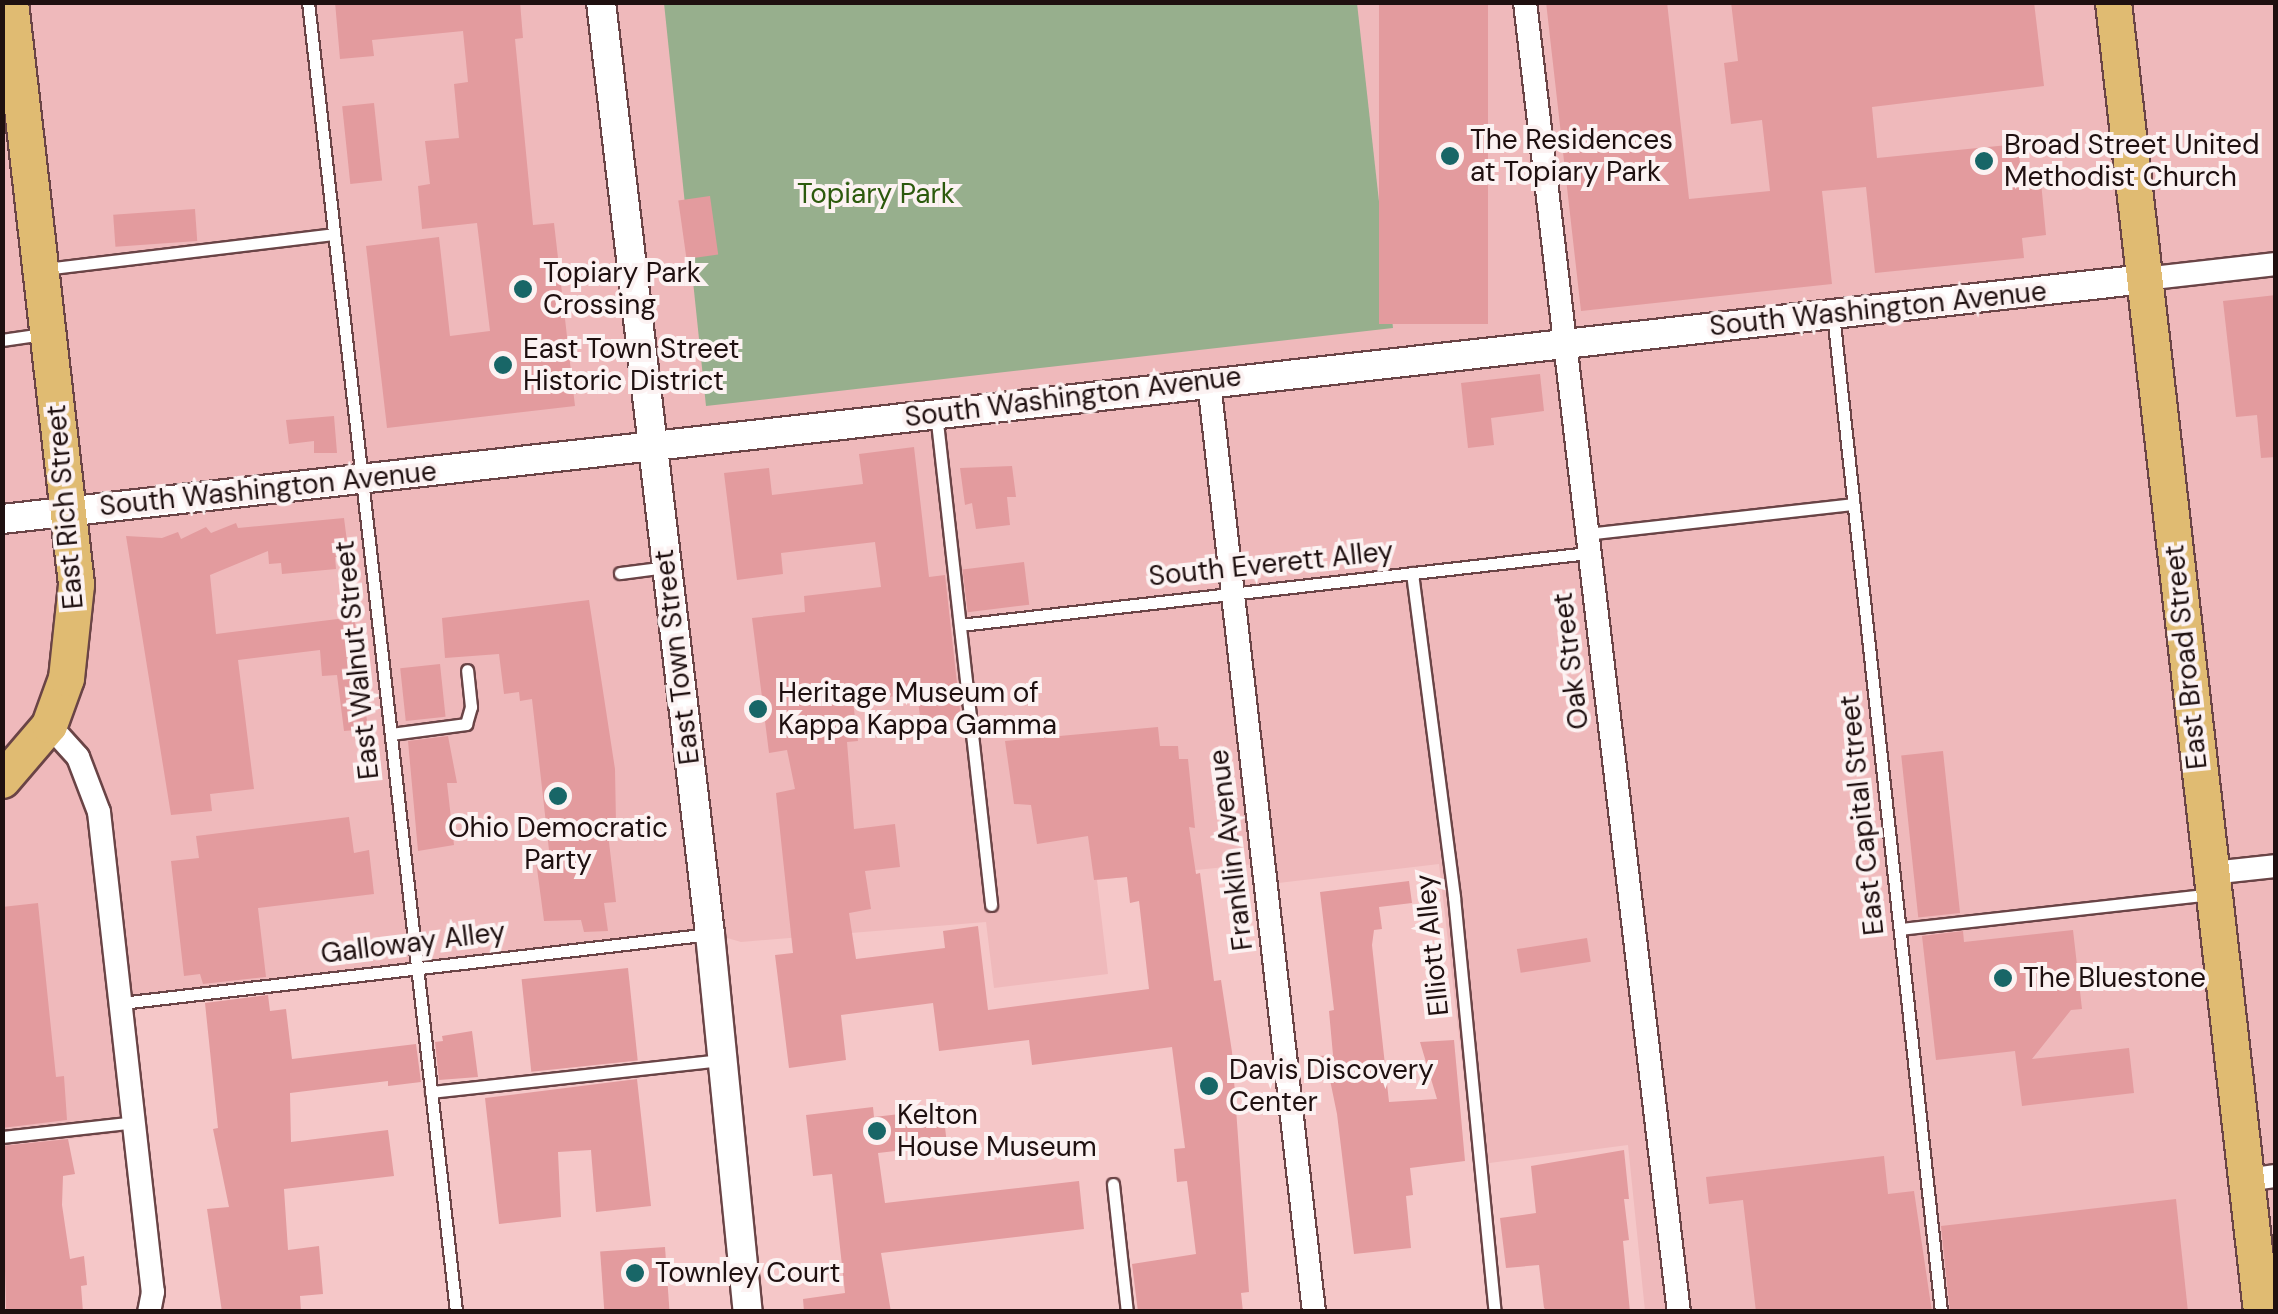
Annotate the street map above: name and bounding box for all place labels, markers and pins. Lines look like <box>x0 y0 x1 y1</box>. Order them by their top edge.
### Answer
place label: The Residences at Topiary Park <box>1470 123 1673 189</box>
place label: Broad Street United Methodist Church <box>2004 128 2260 194</box>
marker: The Residences at Topiary Park <box>1439 145 1461 167</box>
marker: Broad Street United Methodist Church <box>1973 150 1995 172</box>
place label: Topiary Park Crossing <box>543 256 701 322</box>
marker: Topiary Park Crossing <box>512 278 534 300</box>
place label: East Town Street Historic District <box>523 332 739 398</box>
marker: East Town Street Historic District <box>492 354 514 376</box>
place label: Heritage Museum of Kappa Kappa Gamma <box>778 676 1057 742</box>
marker: Heritage Museum of Kappa Kappa Gamma <box>747 698 769 720</box>
marker: Ohio Democratic Party <box>547 785 569 807</box>
place label: Ohio Democratic Party <box>448 811 668 877</box>
place label: The Bluestone <box>2023 961 2206 995</box>
marker: The Bluestone <box>1992 967 2014 989</box>
place label: Davis Discovery Center <box>1229 1053 1434 1119</box>
marker: Davis Discovery Center <box>1198 1075 1220 1097</box>
place label: Kelton House Museum <box>897 1098 1097 1164</box>
marker: Kelton House Museum <box>866 1120 888 1142</box>
place label: Townley Court <box>655 1256 840 1290</box>
marker: Townley Court <box>624 1262 646 1284</box>

